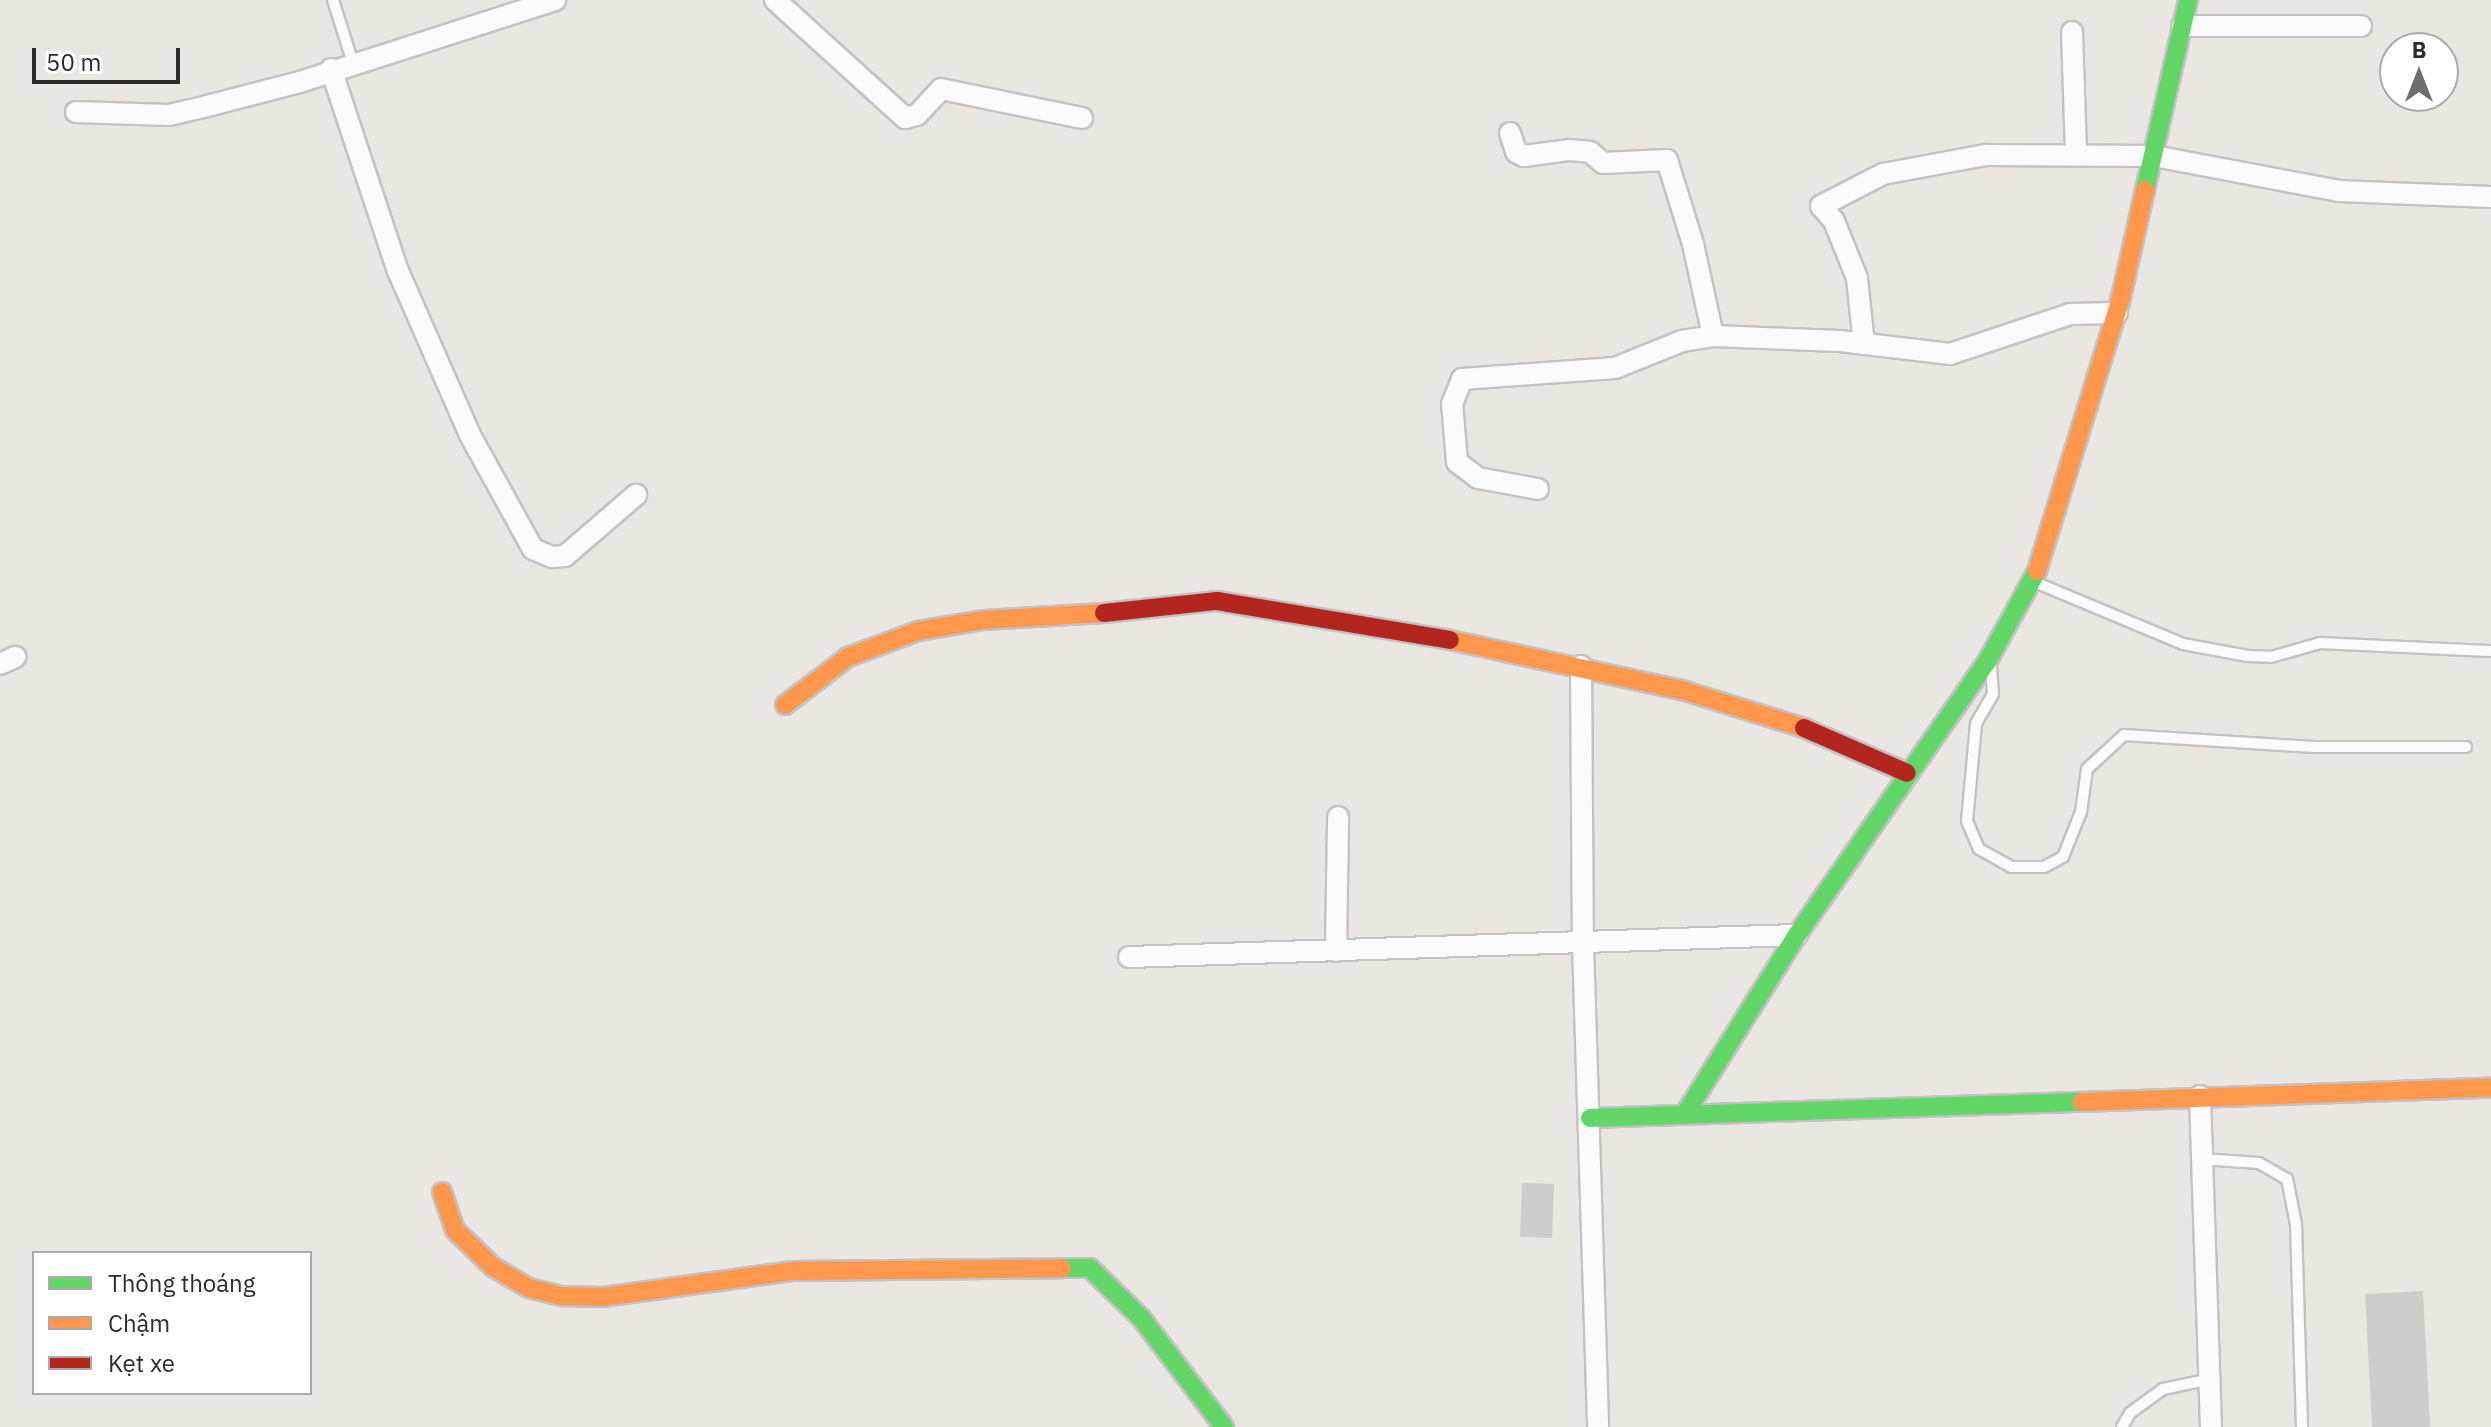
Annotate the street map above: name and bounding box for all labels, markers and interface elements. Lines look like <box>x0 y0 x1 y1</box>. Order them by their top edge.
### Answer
scale bar <box>36 32 184 82</box>
north arrow <box>2379 32 2459 112</box>
text: B <box>2412 35 2426 64</box>
text: 50 m <box>46 46 101 78</box>
legend <box>32 1251 312 1395</box>
text: Thông thoáng <box>108 1267 255 1299</box>
text: Chậm <box>108 1307 170 1339</box>
text: Kẹt xe <box>108 1347 175 1379</box>

